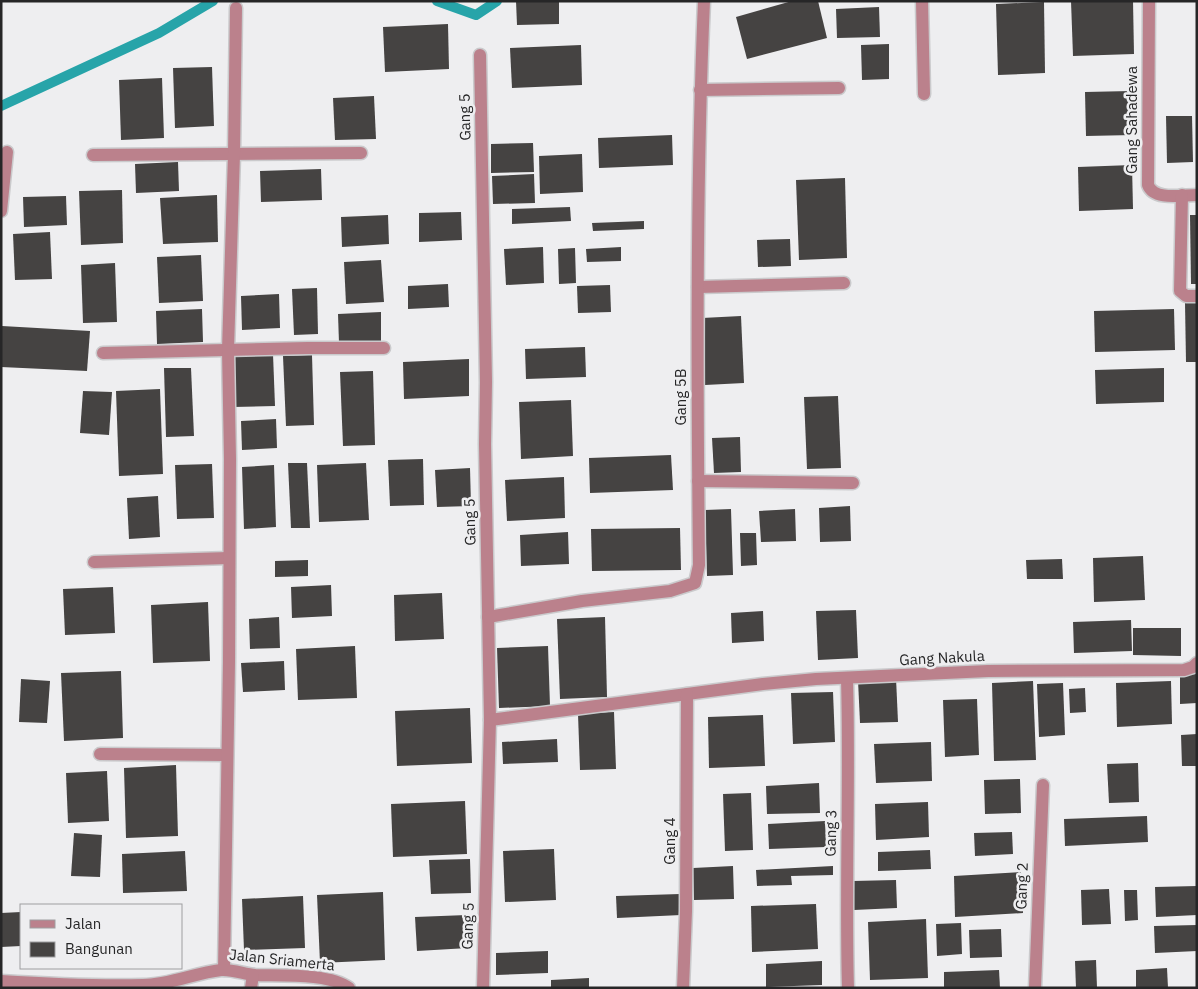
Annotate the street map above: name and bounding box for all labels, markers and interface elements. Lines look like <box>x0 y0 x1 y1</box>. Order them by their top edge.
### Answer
street label: Gang Sahadewa <box>1122 66 1141 174</box>
street label: Gang 5 <box>455 93 474 141</box>
street label: Gang 5B <box>671 368 690 426</box>
street label: Gang 5 <box>460 498 479 546</box>
street label: Gang Nakula <box>899 646 985 669</box>
street label: Gang 3 <box>821 809 840 857</box>
street label: Gang 4 <box>660 817 679 865</box>
street label: Gang 2 <box>1011 862 1032 910</box>
street label: Gang 5 <box>457 902 478 950</box>
legend <box>20 904 182 969</box>
text: Jalan <box>65 914 101 933</box>
text: Bangunan <box>65 939 133 958</box>
street label: Jalan Sriamerta <box>228 945 336 974</box>

